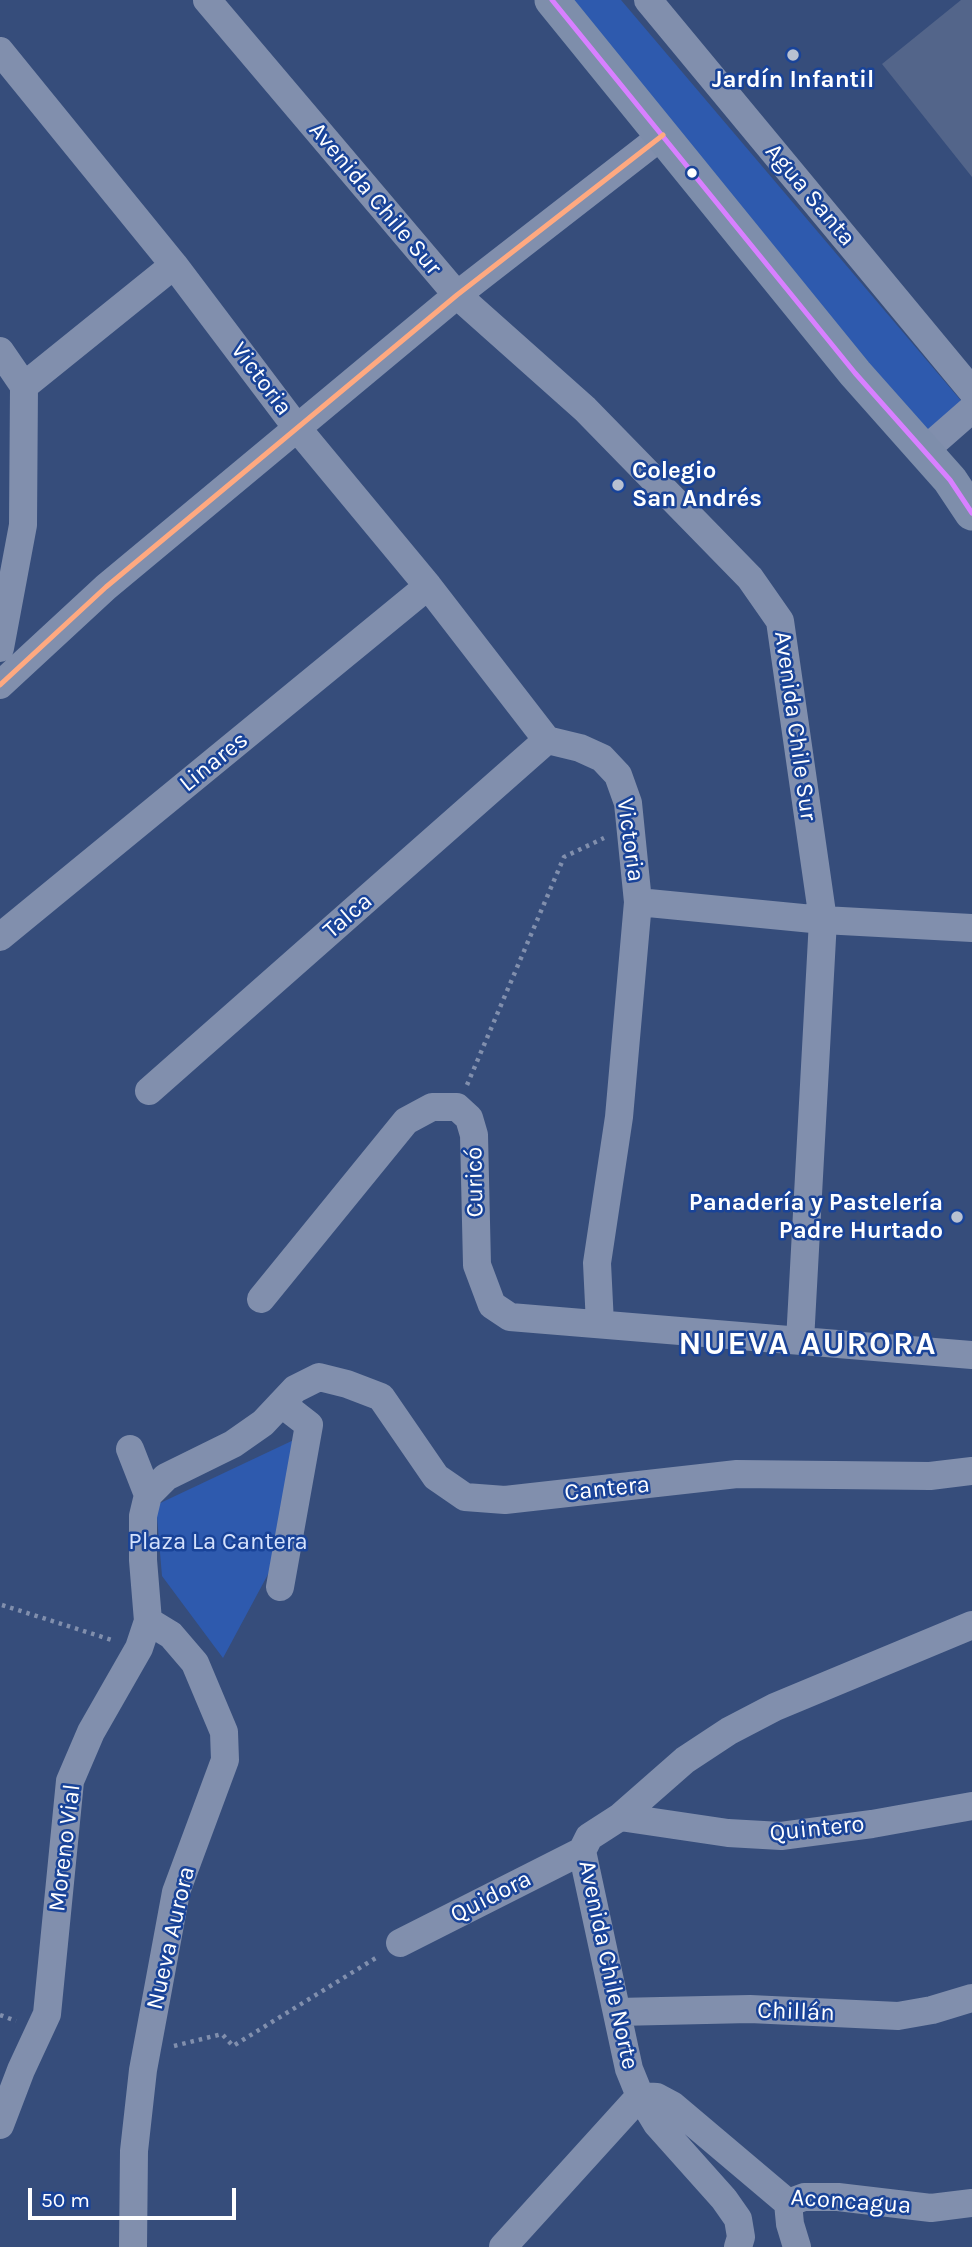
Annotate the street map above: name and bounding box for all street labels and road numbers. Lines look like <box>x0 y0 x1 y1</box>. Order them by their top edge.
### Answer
street label: Avenida Chile Sur <box>303 117 447 281</box>
street label: Agua Santa <box>759 138 861 252</box>
street label: Victoria <box>224 337 298 421</box>
street label: Avenida Chile Sur <box>767 629 823 823</box>
street label: Linares <box>174 726 254 798</box>
street label: Victoria <box>610 796 650 884</box>
street label: Talca <box>318 887 378 945</box>
street label: Curicó <box>460 1146 490 1218</box>
street label: Cantera <box>563 1470 651 1508</box>
street label: Moreno Vial <box>43 1783 87 1913</box>
street label: Quintero <box>768 1810 866 1848</box>
street label: Avenida Chile Norte <box>572 1858 644 2072</box>
street label: Nueva Aurora <box>141 1864 201 2012</box>
street label: Quidora <box>446 1865 536 1929</box>
street label: Chillán <box>757 1996 835 2028</box>
street label: Aconcagua <box>790 2183 912 2221</box>

